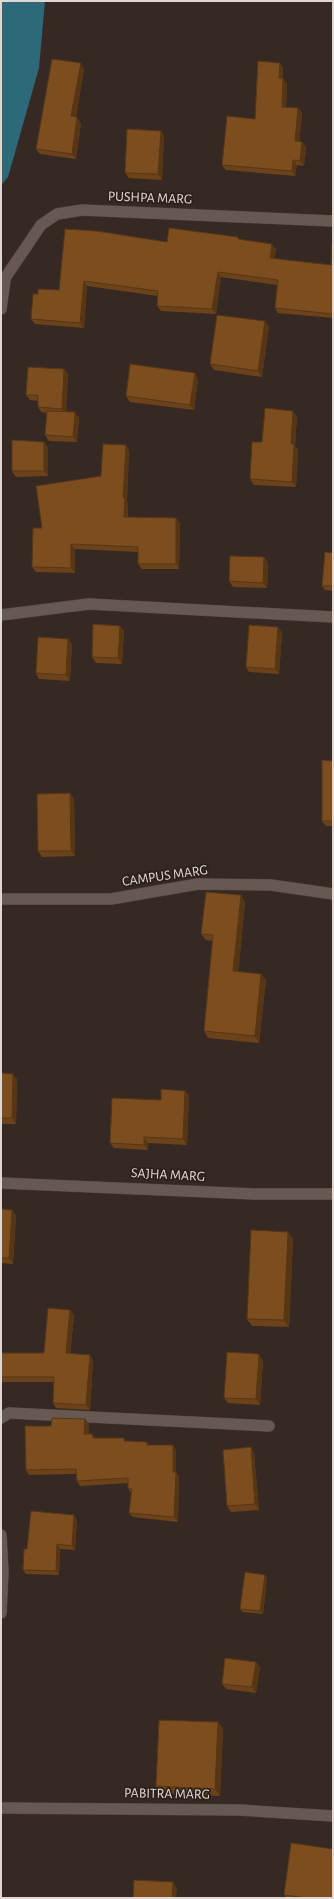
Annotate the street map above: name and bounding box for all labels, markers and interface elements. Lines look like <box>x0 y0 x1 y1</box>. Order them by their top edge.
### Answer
street label: PUSHPA MARG <box>108 190 192 206</box>
street label: CAMPUS MARG <box>121 863 209 889</box>
street label: SAJHA MARG <box>131 1166 205 1184</box>
street label: PABITRA MARG <box>124 1786 210 1802</box>

